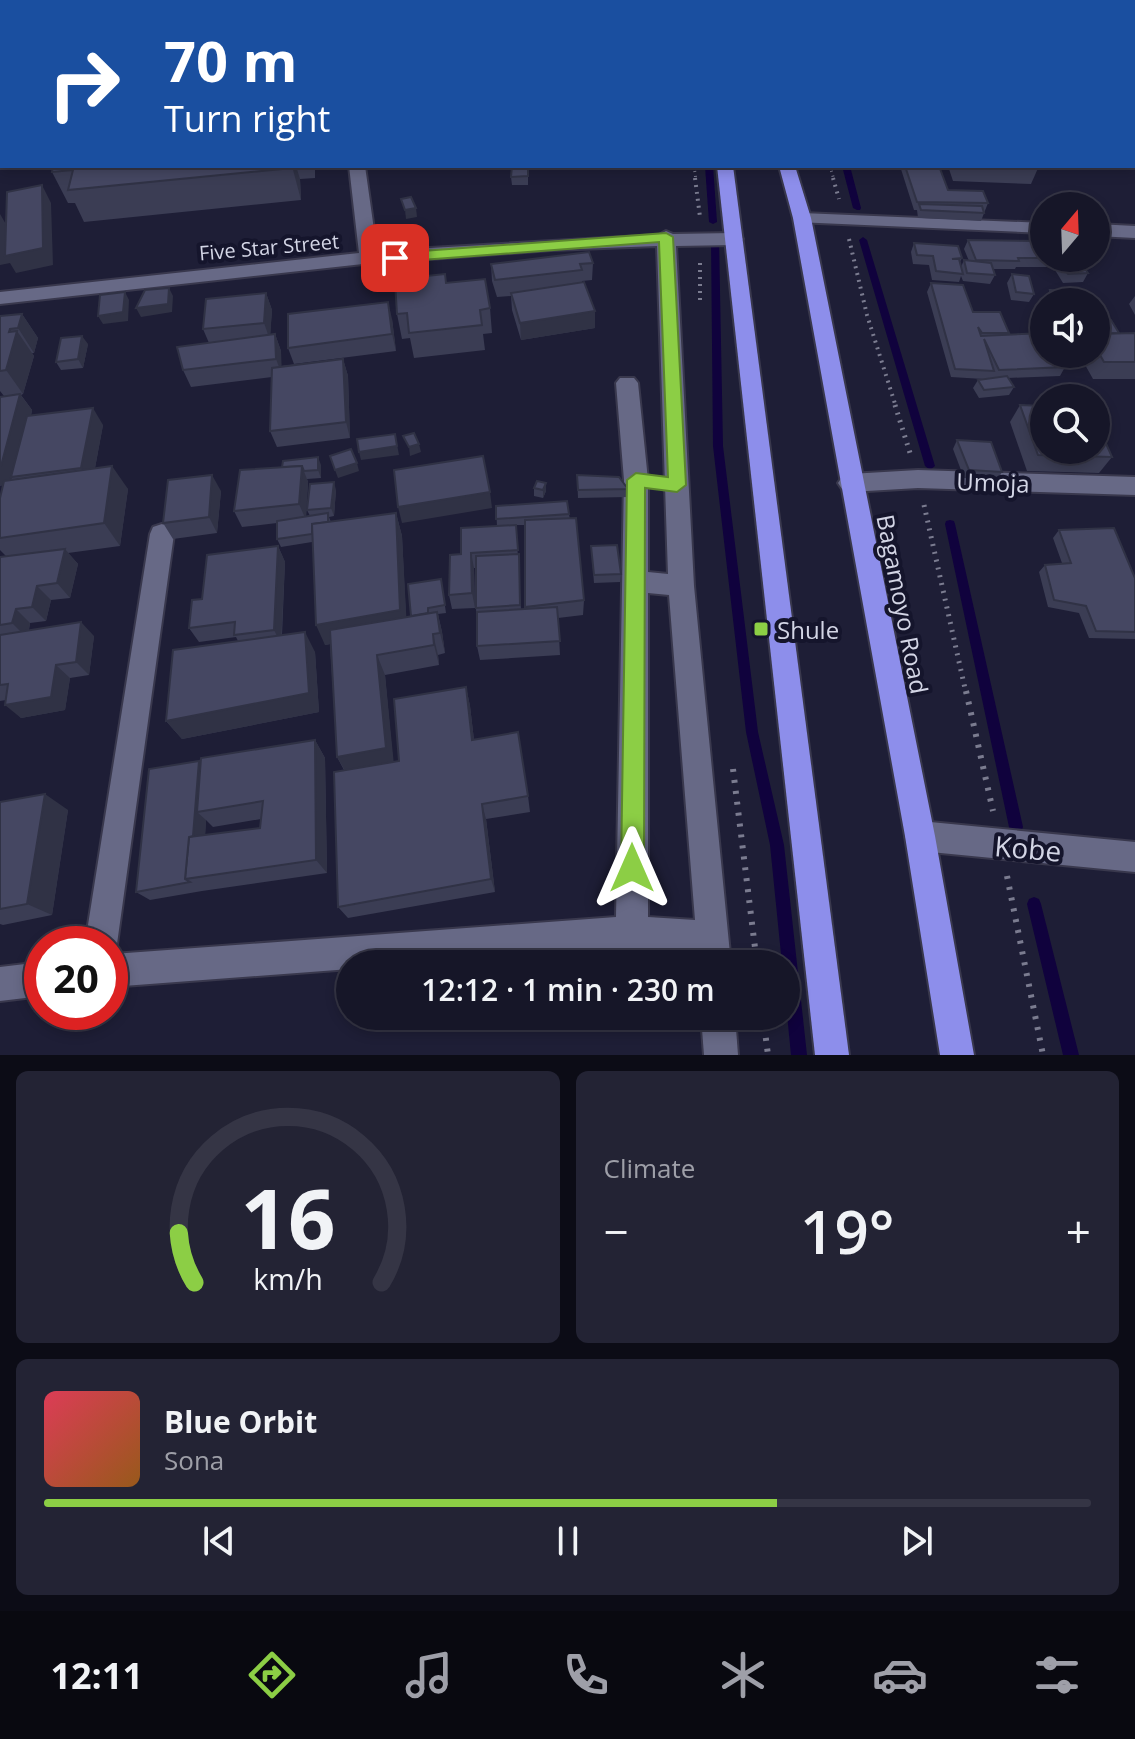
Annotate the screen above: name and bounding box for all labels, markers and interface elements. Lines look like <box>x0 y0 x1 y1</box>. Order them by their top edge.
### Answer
text: 70 m <box>164 22 298 98</box>
icon: right <box>32 32 136 136</box>
text: Turn right <box>164 94 330 143</box>
north arrow <box>1030 192 1110 272</box>
map controls <box>1030 192 1110 464</box>
pin <box>361 224 429 292</box>
street label: Five Star Street <box>198 227 340 267</box>
icon: arrive <box>373 236 417 280</box>
button: sound <box>1030 288 1110 368</box>
button: search <box>1030 384 1110 464</box>
street label: Umoja <box>956 464 1030 500</box>
street label: Bagamoyo Road <box>869 512 937 696</box>
place label: Shule <box>777 613 839 646</box>
marker: Shule <box>752 620 770 638</box>
position arrow <box>590 826 674 910</box>
street label: Kobe <box>993 826 1063 870</box>
speed limit sign: 20 <box>24 926 128 1030</box>
text: 12:12 · 1 min · 230 m <box>421 969 715 1010</box>
text: Climate <box>604 1150 695 1186</box>
text: 16 <box>240 1160 335 1273</box>
text: 19° <box>800 1190 894 1272</box>
text: − <box>604 1201 629 1261</box>
text: + <box>1066 1201 1091 1261</box>
text: km/h <box>253 1259 322 1298</box>
text: Blue Orbit <box>164 1401 317 1442</box>
text: Sona <box>164 1442 224 1478</box>
icon: previous <box>197 1519 241 1563</box>
icon: pause <box>546 1519 590 1563</box>
icon: next <box>895 1519 939 1563</box>
icon: directions <box>244 1647 300 1703</box>
icon: music <box>401 1647 457 1703</box>
icon: phone <box>558 1647 614 1703</box>
icon: climate <box>715 1647 771 1703</box>
icon: car <box>872 1647 928 1703</box>
icon: filters <box>1029 1647 1085 1703</box>
text: 12:11 <box>50 1651 143 1700</box>

